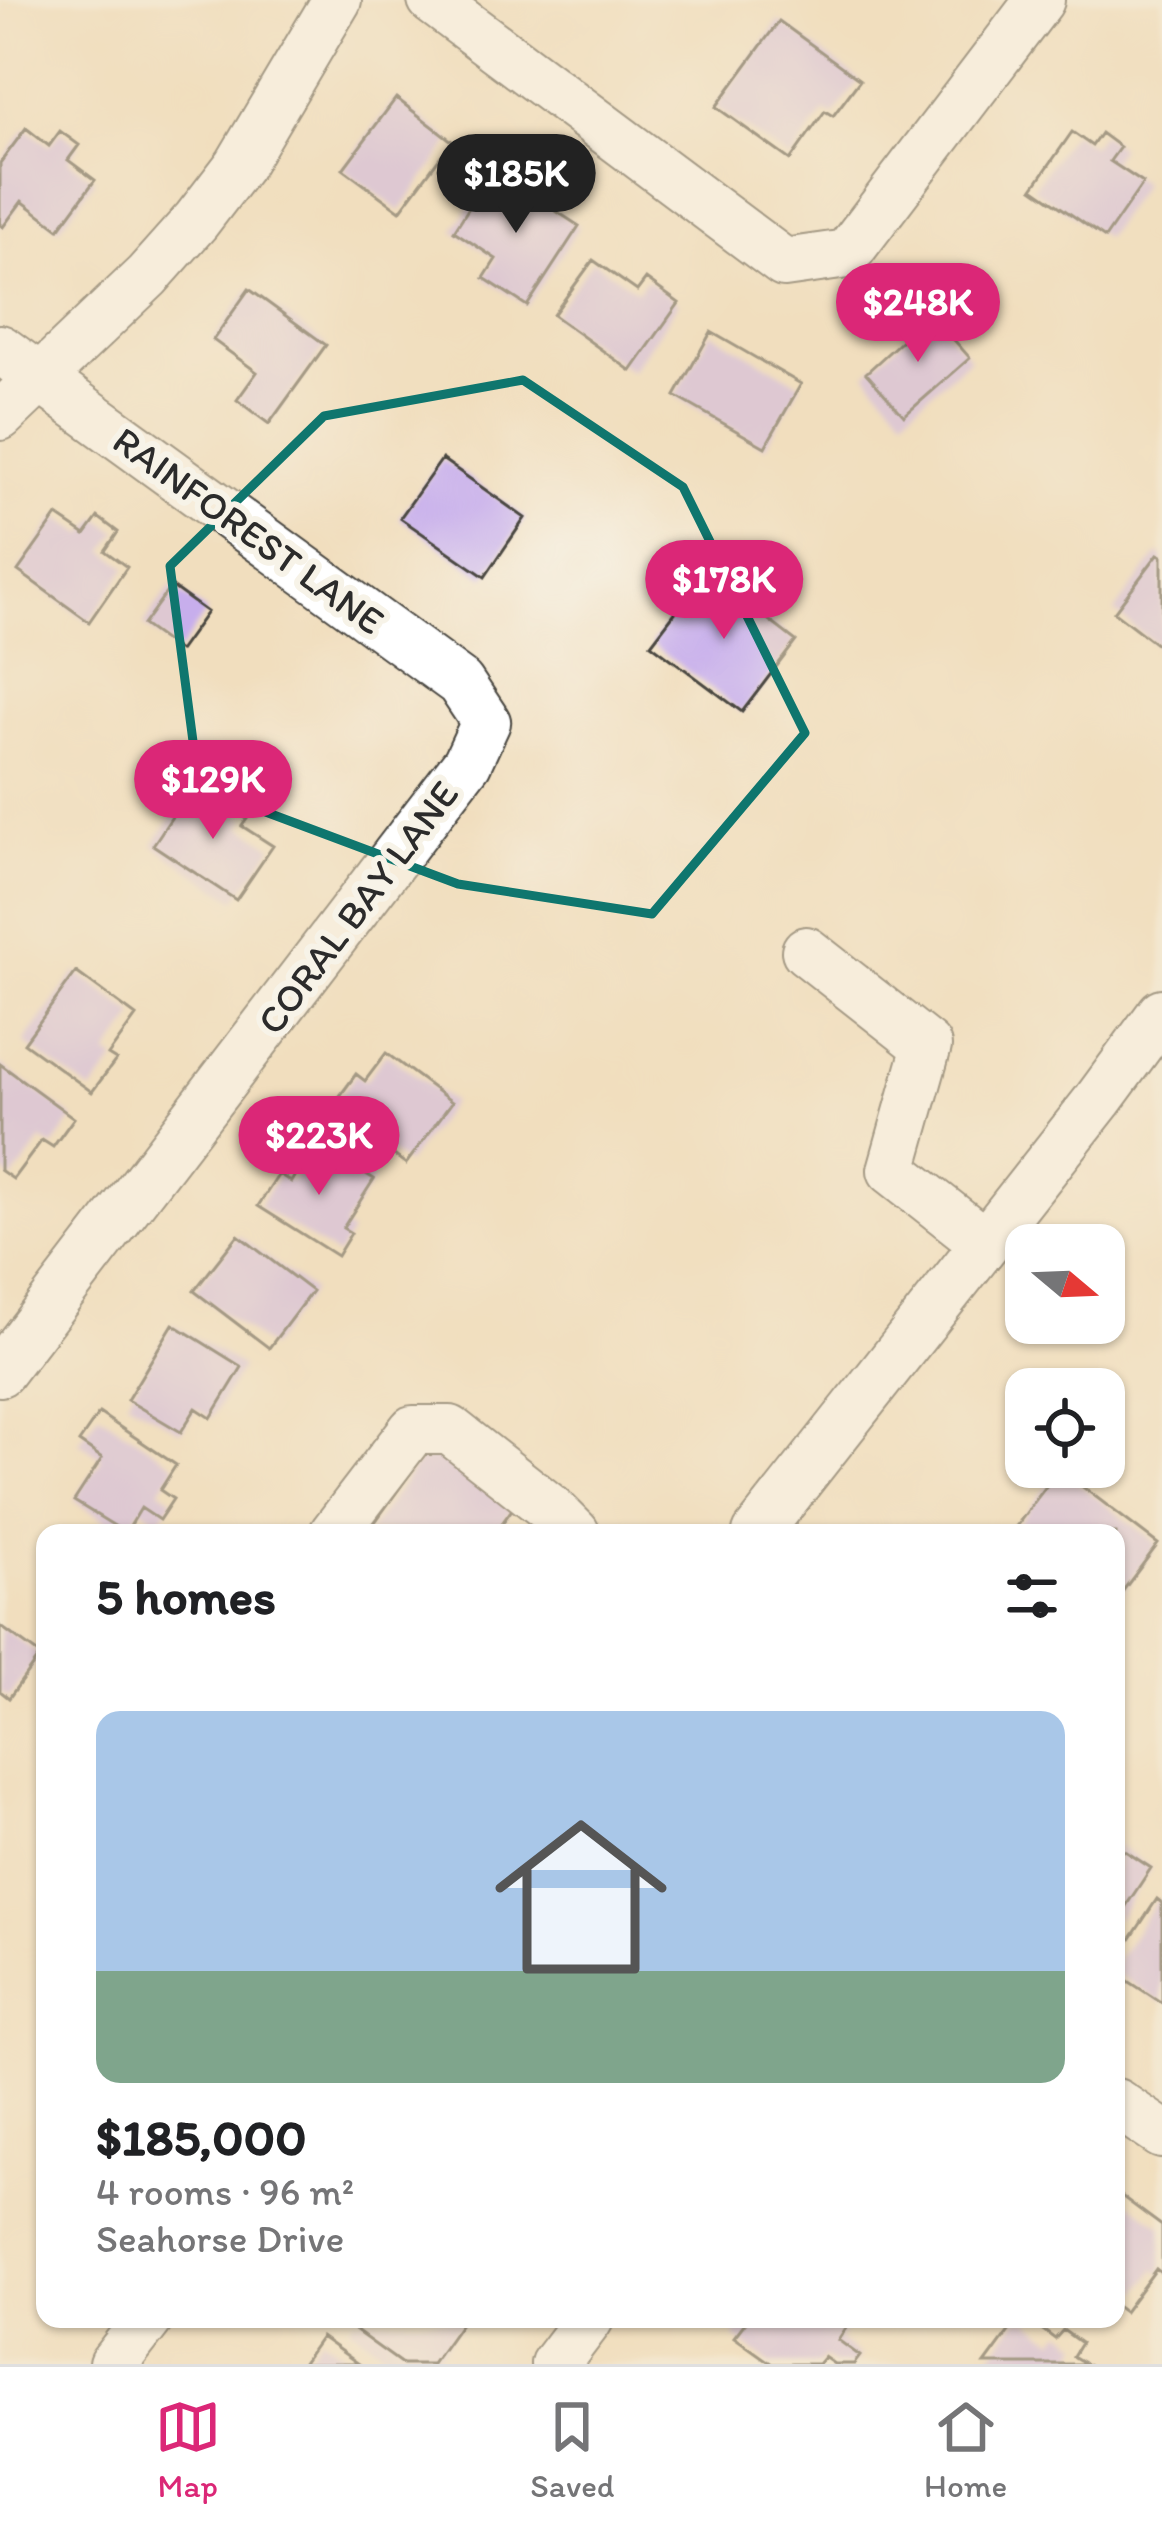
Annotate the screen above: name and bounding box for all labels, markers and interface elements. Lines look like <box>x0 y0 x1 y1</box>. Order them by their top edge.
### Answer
pin: $185K <box>432 134 600 236</box>
text: $185K <box>464 149 568 196</box>
pin: $248K <box>834 263 1002 365</box>
text: $248K <box>863 278 973 325</box>
street label: RAINFOREST LANE <box>104 416 393 644</box>
pin: $178K <box>640 540 808 642</box>
text: $178K <box>672 555 776 602</box>
pin: $129K <box>129 740 297 842</box>
text: $129K <box>161 755 265 802</box>
street label: CORAL BAY LANE <box>247 771 468 1043</box>
pin: $223K <box>235 1096 403 1198</box>
text: $223K <box>266 1111 372 1158</box>
north arrow <box>1005 1224 1125 1344</box>
map controls <box>1005 1224 1125 1488</box>
button: locate <box>1005 1368 1125 1488</box>
icon: filters <box>999 1563 1065 1629</box>
text: 5 homes <box>96 1566 276 1627</box>
icon: home <box>473 1789 689 2005</box>
text: $185,000 <box>96 2107 307 2168</box>
text: 4 rooms · 96 m² <box>96 2168 354 2215</box>
text: Seahorse Drive <box>96 2215 344 2262</box>
tab: Map <box>155 2394 221 2505</box>
tab: Saved <box>530 2394 615 2505</box>
tab: Home <box>924 2394 1007 2505</box>

